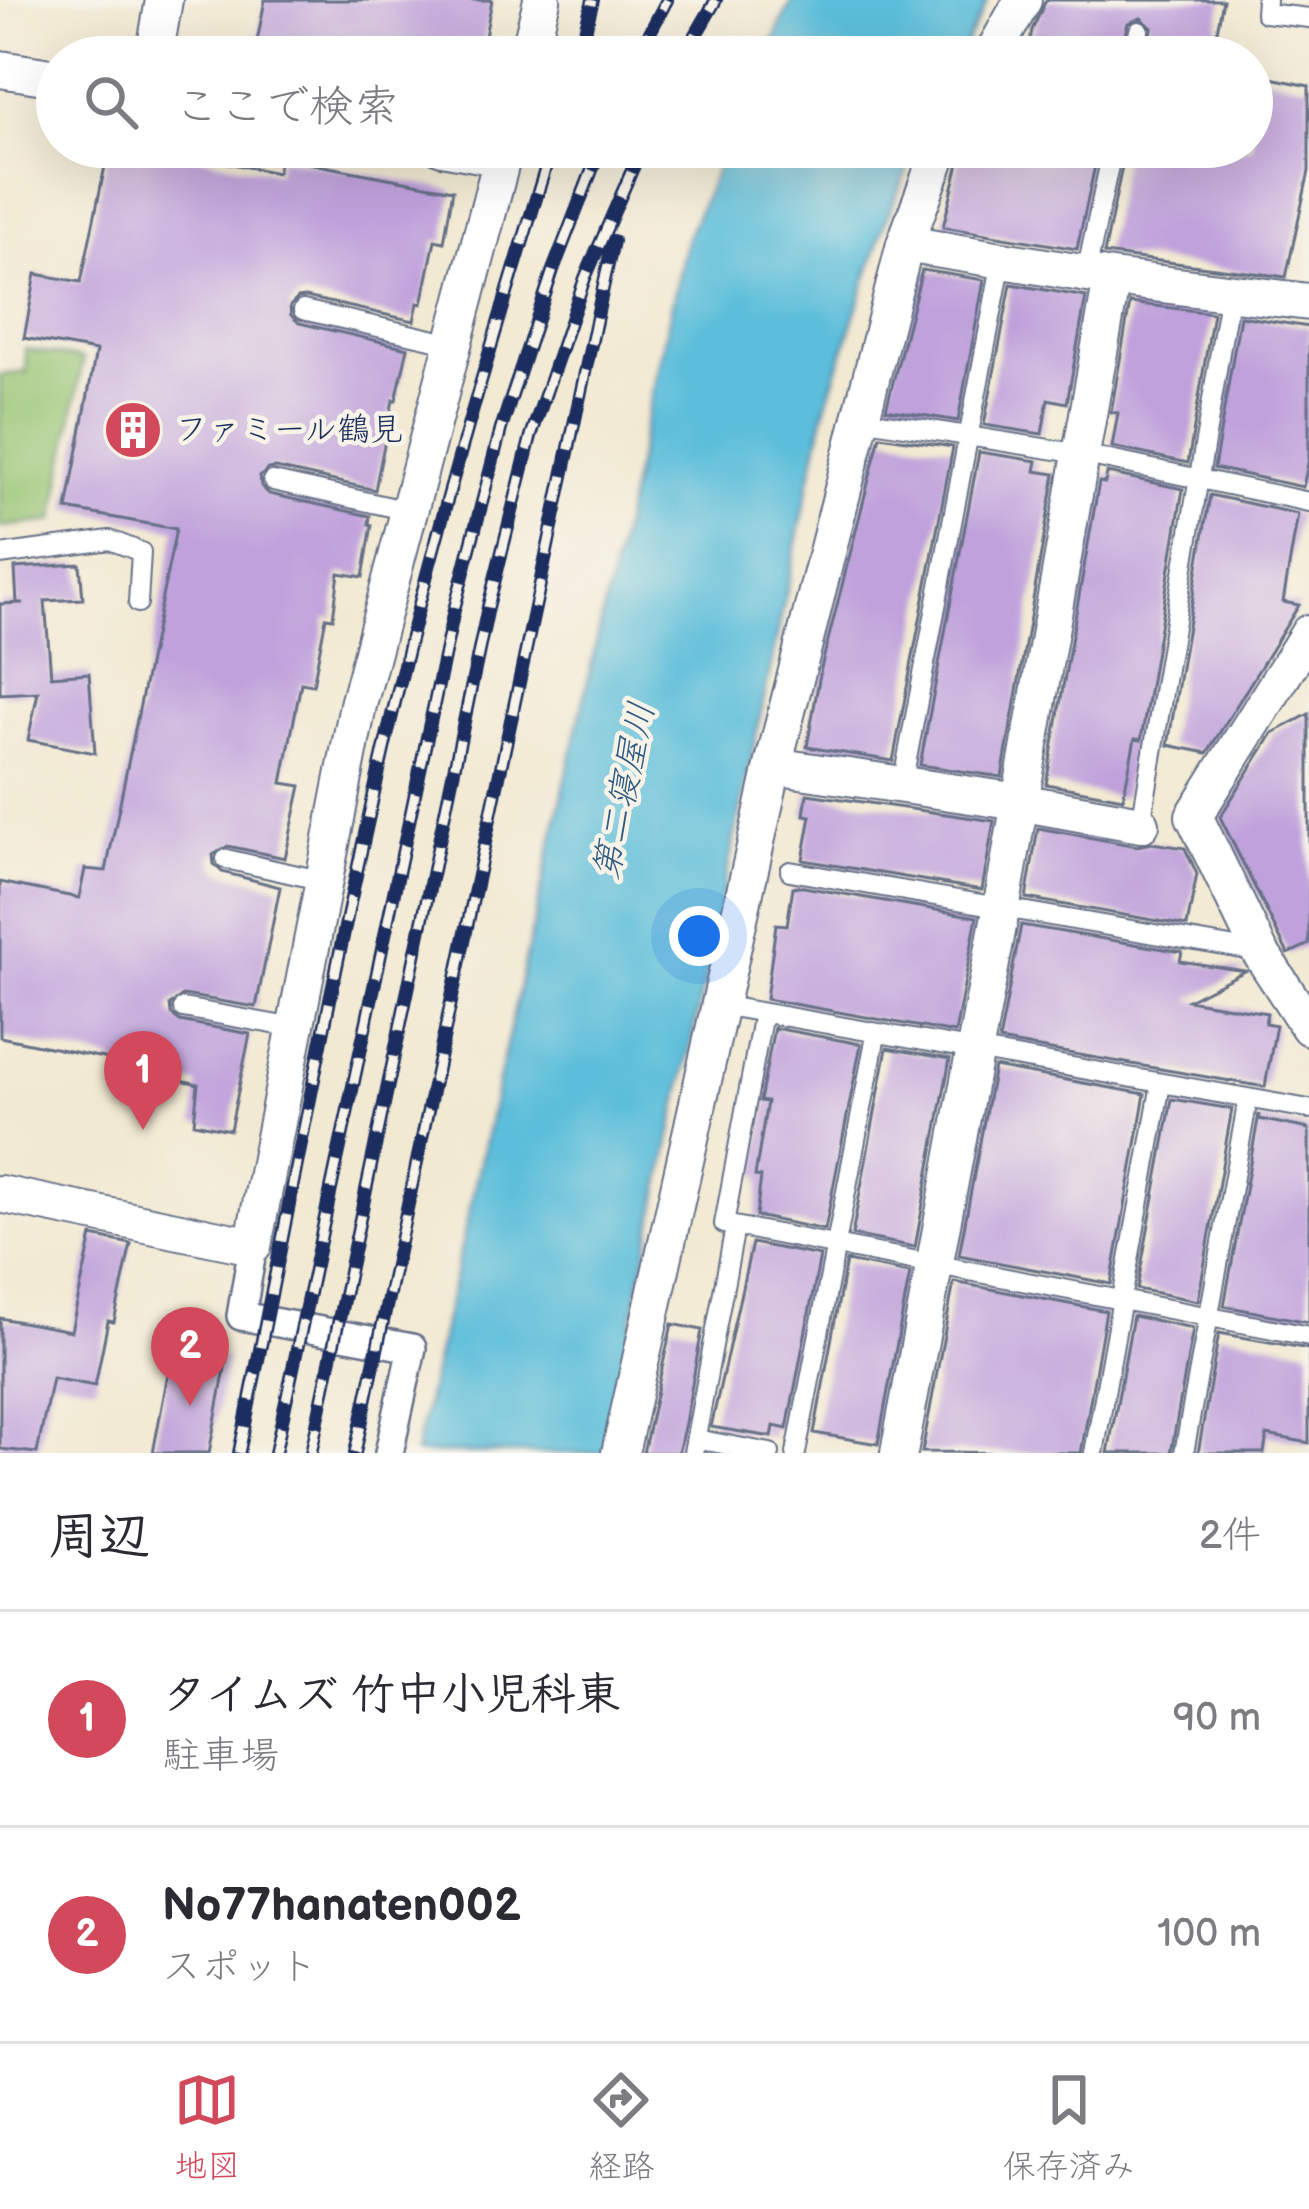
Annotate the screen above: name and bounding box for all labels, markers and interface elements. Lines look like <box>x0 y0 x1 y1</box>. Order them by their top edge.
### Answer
search box <box>36 36 1273 168</box>
icon: search <box>78 69 144 135</box>
text: ここで検索 <box>174 80 399 135</box>
building icon: ファミール鶴見 <box>102 399 164 461</box>
place label: ファミール鶴見 <box>175 410 403 450</box>
water label: 第二寝屋川 <box>585 698 665 884</box>
your location <box>669 906 729 966</box>
pin: 1 <box>104 1031 182 1130</box>
pin: 2 <box>151 1307 229 1406</box>
text: 周辺 <box>48 1507 150 1568</box>
text: 2件 <box>1199 1513 1261 1560</box>
text: タイムズ 竹中小児科東 <box>162 1668 621 1723</box>
text: 1 <box>79 1695 95 1742</box>
text: 90 m <box>1173 1695 1261 1742</box>
text: 駐車場 <box>162 1733 279 1780</box>
text: No77hanaten002 <box>162 1879 521 1934</box>
text: 2 <box>75 1911 99 1958</box>
text: 100 m <box>1157 1911 1261 1958</box>
text: スポット <box>162 1944 318 1991</box>
tab: 地図 <box>174 2067 240 2187</box>
tab: 経路 <box>588 2067 654 2187</box>
tab: 保存済み <box>1003 2067 1135 2187</box>

